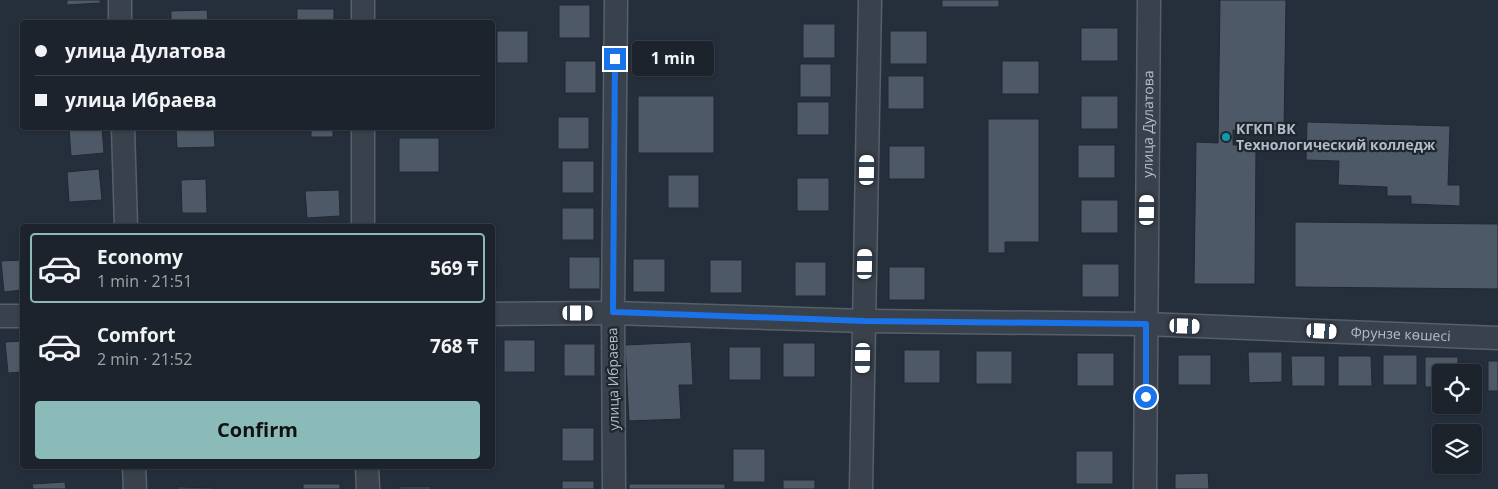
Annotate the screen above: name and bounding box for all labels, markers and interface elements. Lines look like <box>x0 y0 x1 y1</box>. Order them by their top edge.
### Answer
text: улица Дулатова <box>65 38 226 64</box>
callout: 1 min <box>632 42 715 76</box>
text: 1 min <box>651 47 695 69</box>
route end <box>604 48 626 70</box>
street label: улица Дулатова <box>1138 70 1157 178</box>
text: улица Ибраева <box>65 87 217 113</box>
place label: КГКП ВК Технологический колледж <box>1236 119 1436 154</box>
marker: КГКП ВК Технологический колледж <box>1220 131 1232 143</box>
car <box>859 155 874 185</box>
car <box>1139 195 1154 225</box>
text: Economy <box>97 244 183 270</box>
icon: car <box>37 246 82 291</box>
car <box>857 249 872 279</box>
text: 569 ₸ <box>430 255 478 281</box>
text: 1 min · 21:51 <box>97 270 192 292</box>
car <box>563 306 593 321</box>
car <box>1169 318 1200 334</box>
text: Comfort <box>97 322 176 348</box>
street label: Фрунзе көшесі <box>1350 322 1451 345</box>
car <box>1306 323 1337 339</box>
icon: car <box>37 324 82 369</box>
street label: улица Ибраева <box>602 327 623 431</box>
text: 768 ₸ <box>430 333 478 359</box>
car <box>855 343 870 373</box>
text: 2 min · 21:52 <box>97 348 192 370</box>
map controls <box>1432 364 1482 474</box>
button: locate <box>1432 364 1482 414</box>
route start <box>1135 386 1157 408</box>
button: Confirm <box>35 401 480 459</box>
button: layers <box>1432 424 1482 474</box>

